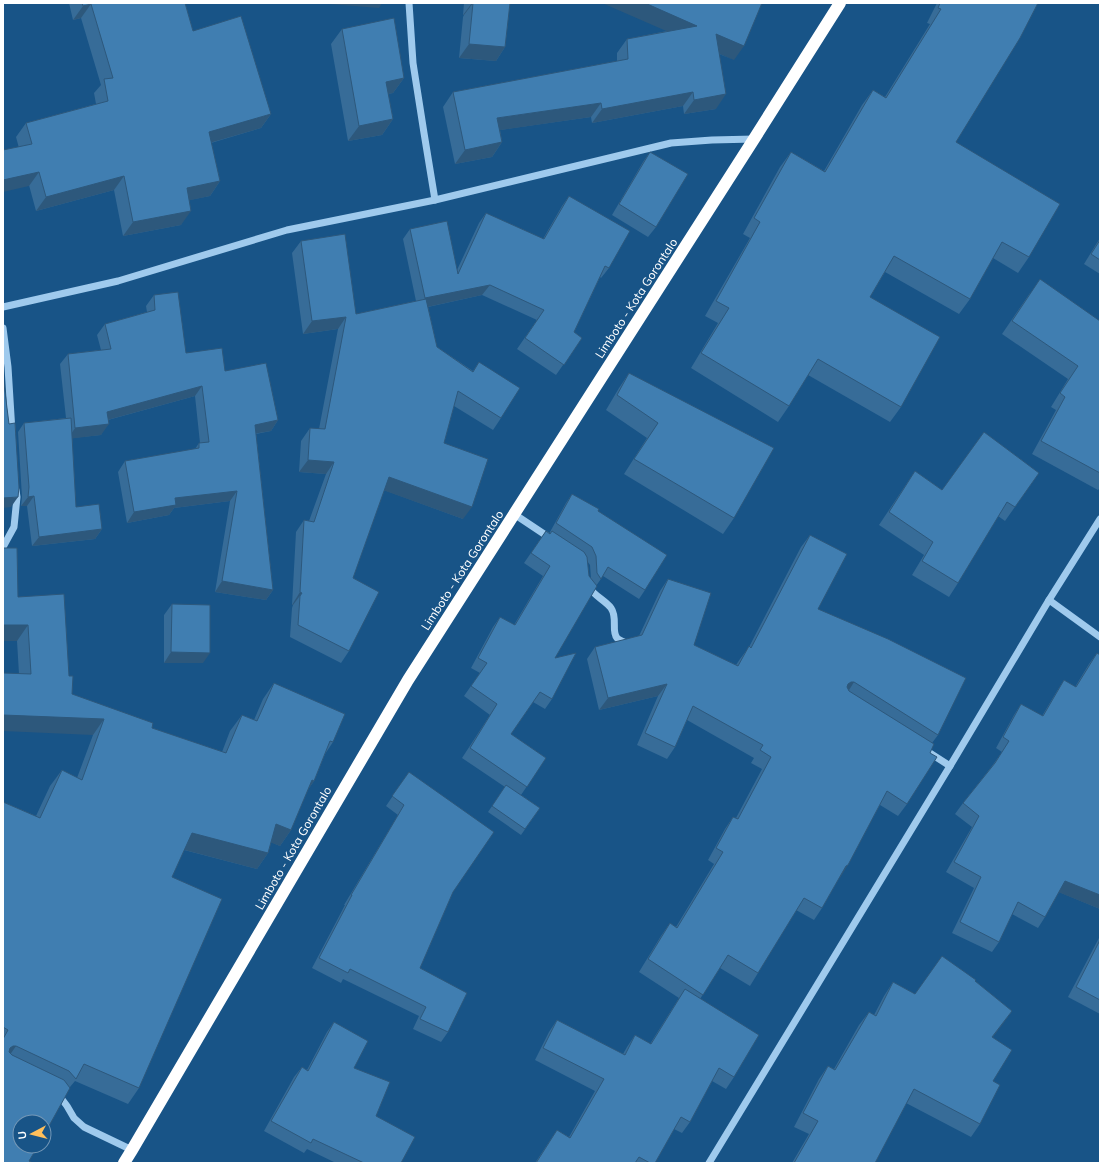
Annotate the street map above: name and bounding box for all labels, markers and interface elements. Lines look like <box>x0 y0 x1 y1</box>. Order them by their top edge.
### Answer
street label: Limboto - Kota Gorontalo <box>592 235 680 361</box>
street label: Limboto - Kota Gorontalo <box>418 507 506 633</box>
street label: Limboto - Kota Gorontalo <box>252 784 335 912</box>
north arrow <box>12 1114 52 1154</box>
text: U <box>15 1130 30 1140</box>

